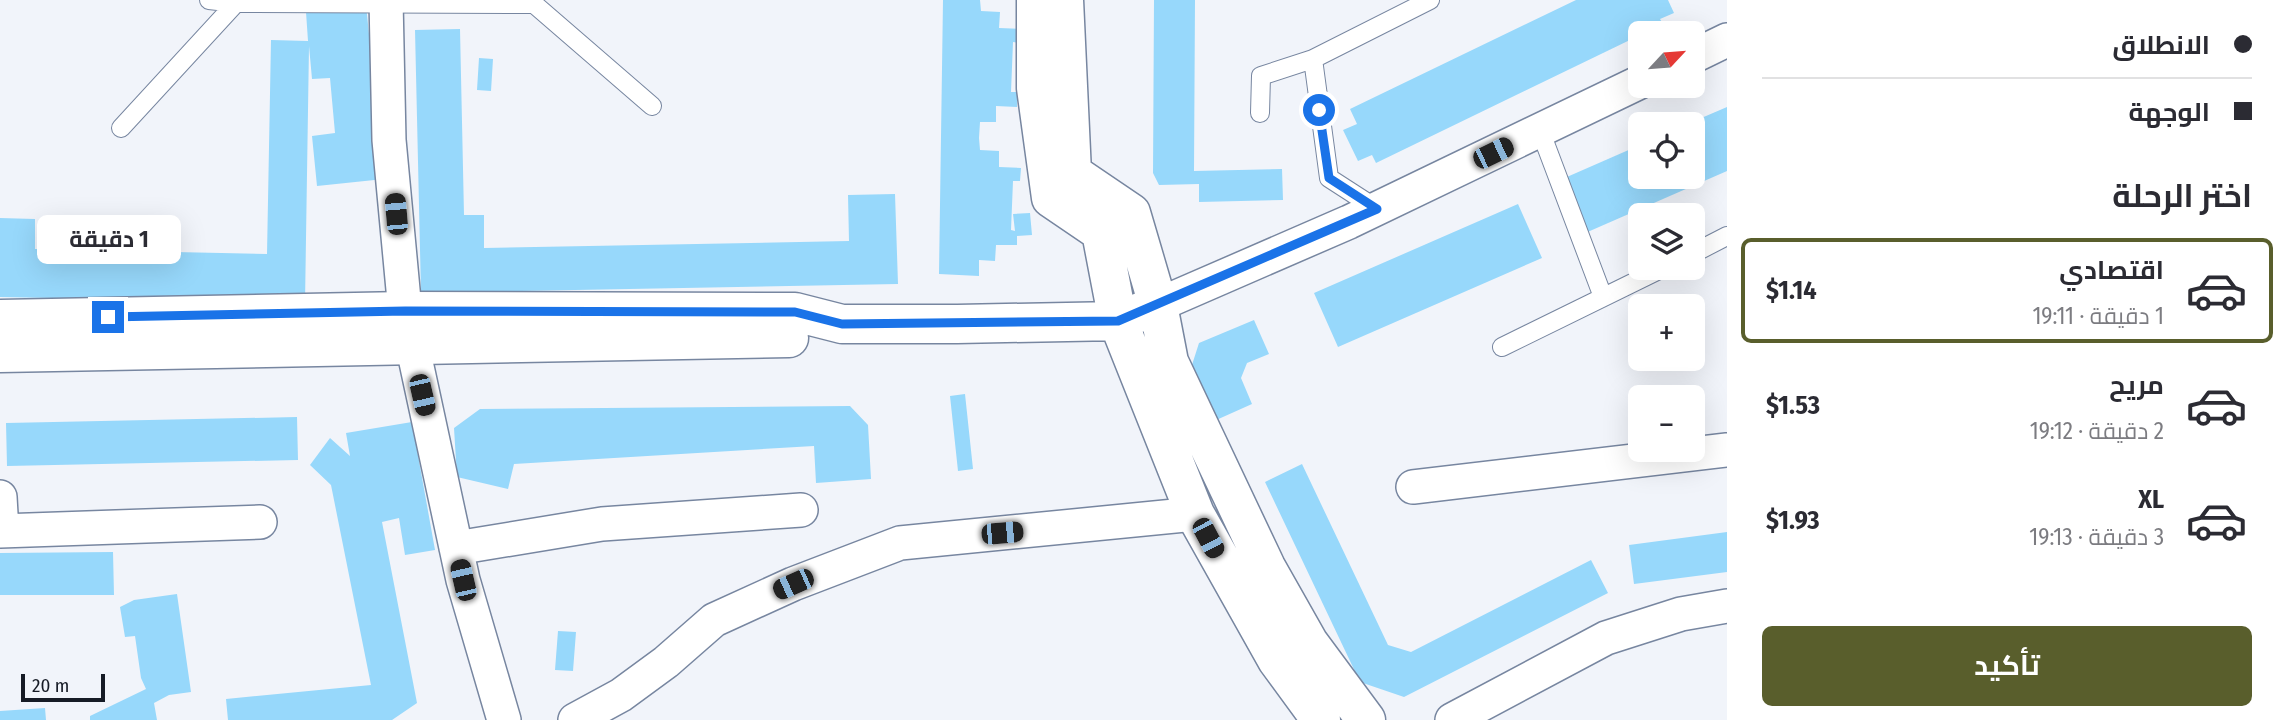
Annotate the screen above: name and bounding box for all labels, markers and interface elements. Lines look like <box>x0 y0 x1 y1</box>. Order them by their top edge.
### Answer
north arrow <box>1628 21 1704 98</box>
map controls <box>1628 21 1705 462</box>
text: الانطلاق <box>2112 30 2210 61</box>
route start <box>1303 94 1335 126</box>
text: الوجهة <box>2129 97 2210 128</box>
button: locate <box>1628 112 1705 189</box>
car <box>1470 134 1517 172</box>
text: اختر الرحلة <box>2112 177 2252 215</box>
car <box>384 192 409 236</box>
button: layers <box>1628 203 1705 280</box>
callout: 1 دقيقة <box>36 216 180 264</box>
text: 1 دقيقة <box>69 225 149 253</box>
text: اقتصادي <box>2059 255 2164 286</box>
icon: car <box>2185 259 2248 322</box>
text: $1.14 <box>1766 275 1817 306</box>
button: + <box>1628 294 1705 371</box>
route end <box>92 301 124 333</box>
text: 1 دقيقة · 19:11 <box>2032 302 2164 330</box>
text: مريح <box>2109 370 2164 401</box>
car <box>408 372 437 418</box>
icon: car <box>2185 374 2248 437</box>
button: − <box>1628 385 1705 462</box>
text: $1.53 <box>1766 390 1820 421</box>
text: 2 دقيقة · 19:12 <box>2030 417 2164 445</box>
text: XL <box>2138 484 2164 515</box>
icon: car <box>2185 489 2248 552</box>
text: $1.93 <box>1766 505 1820 536</box>
car <box>1189 515 1228 561</box>
car <box>981 521 1024 545</box>
text: 3 دقيقة · 19:13 <box>2029 523 2164 551</box>
car <box>449 557 478 603</box>
car <box>770 566 817 602</box>
button: تأكيد <box>1762 626 2252 706</box>
scale bar <box>21 671 105 703</box>
text: 20 m <box>32 674 69 697</box>

